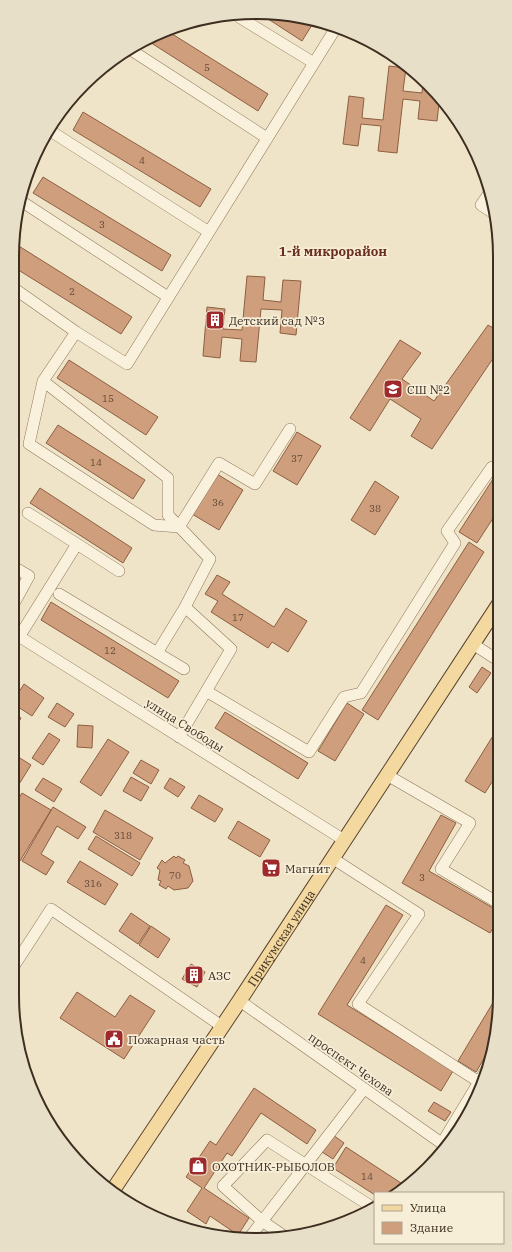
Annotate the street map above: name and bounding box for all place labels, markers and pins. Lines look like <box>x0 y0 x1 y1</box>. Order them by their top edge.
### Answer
building icon: Детский сад №3 <box>204 309 226 331</box>
place label: Детский сад №3 <box>229 313 325 328</box>
school or university icon: СШ №2 <box>382 378 404 400</box>
place label: СШ №2 <box>407 382 450 397</box>
supermarket icon: Магнит <box>260 857 282 879</box>
place label: Магнит <box>285 861 330 876</box>
building icon: АЗС <box>183 964 205 986</box>
place label: АЗС <box>208 968 231 983</box>
public building icon: Пожарная часть <box>103 1028 125 1050</box>
place label: Пожарная часть <box>128 1032 225 1047</box>
shop icon: ОХОТНИК-РЫБОЛОВ <box>187 1155 209 1177</box>
place label: ОХОТНИК-РЫБОЛОВ <box>212 1159 335 1174</box>

